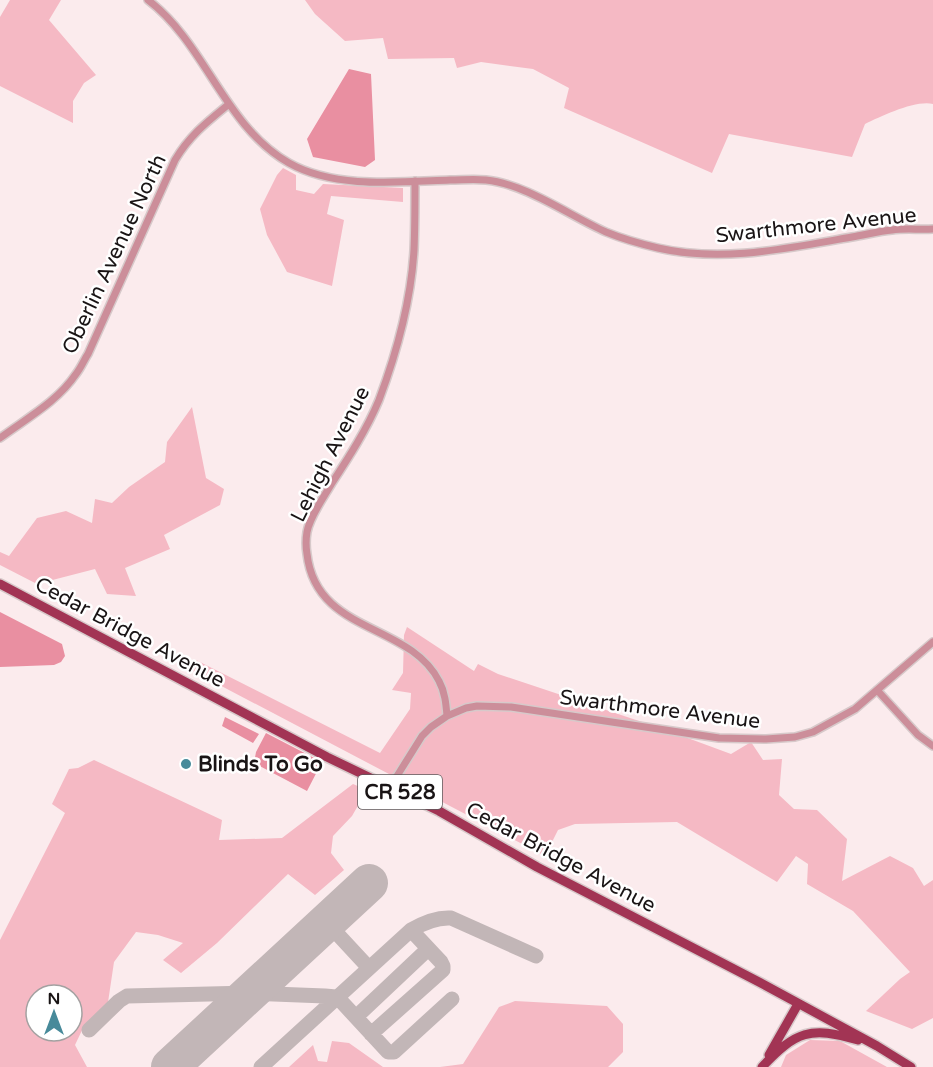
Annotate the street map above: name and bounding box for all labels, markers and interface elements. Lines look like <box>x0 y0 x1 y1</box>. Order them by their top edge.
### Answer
street label: Oberlin Avenue North <box>57 150 172 358</box>
street label: Swarthmore Avenue <box>714 203 918 248</box>
street label: Lehigh Avenue <box>286 382 375 526</box>
street label: Cedar Bridge Avenue <box>31 572 229 693</box>
street label: Swarthmore Avenue <box>558 685 762 734</box>
place label: Blinds To Go <box>198 752 323 777</box>
marker: Blinds To Go <box>179 757 193 771</box>
road number: CR 528 <box>358 775 442 809</box>
street label: Cedar Bridge Avenue <box>462 797 660 918</box>
north arrow <box>24 983 84 1043</box>
text: N <box>48 989 60 1009</box>

